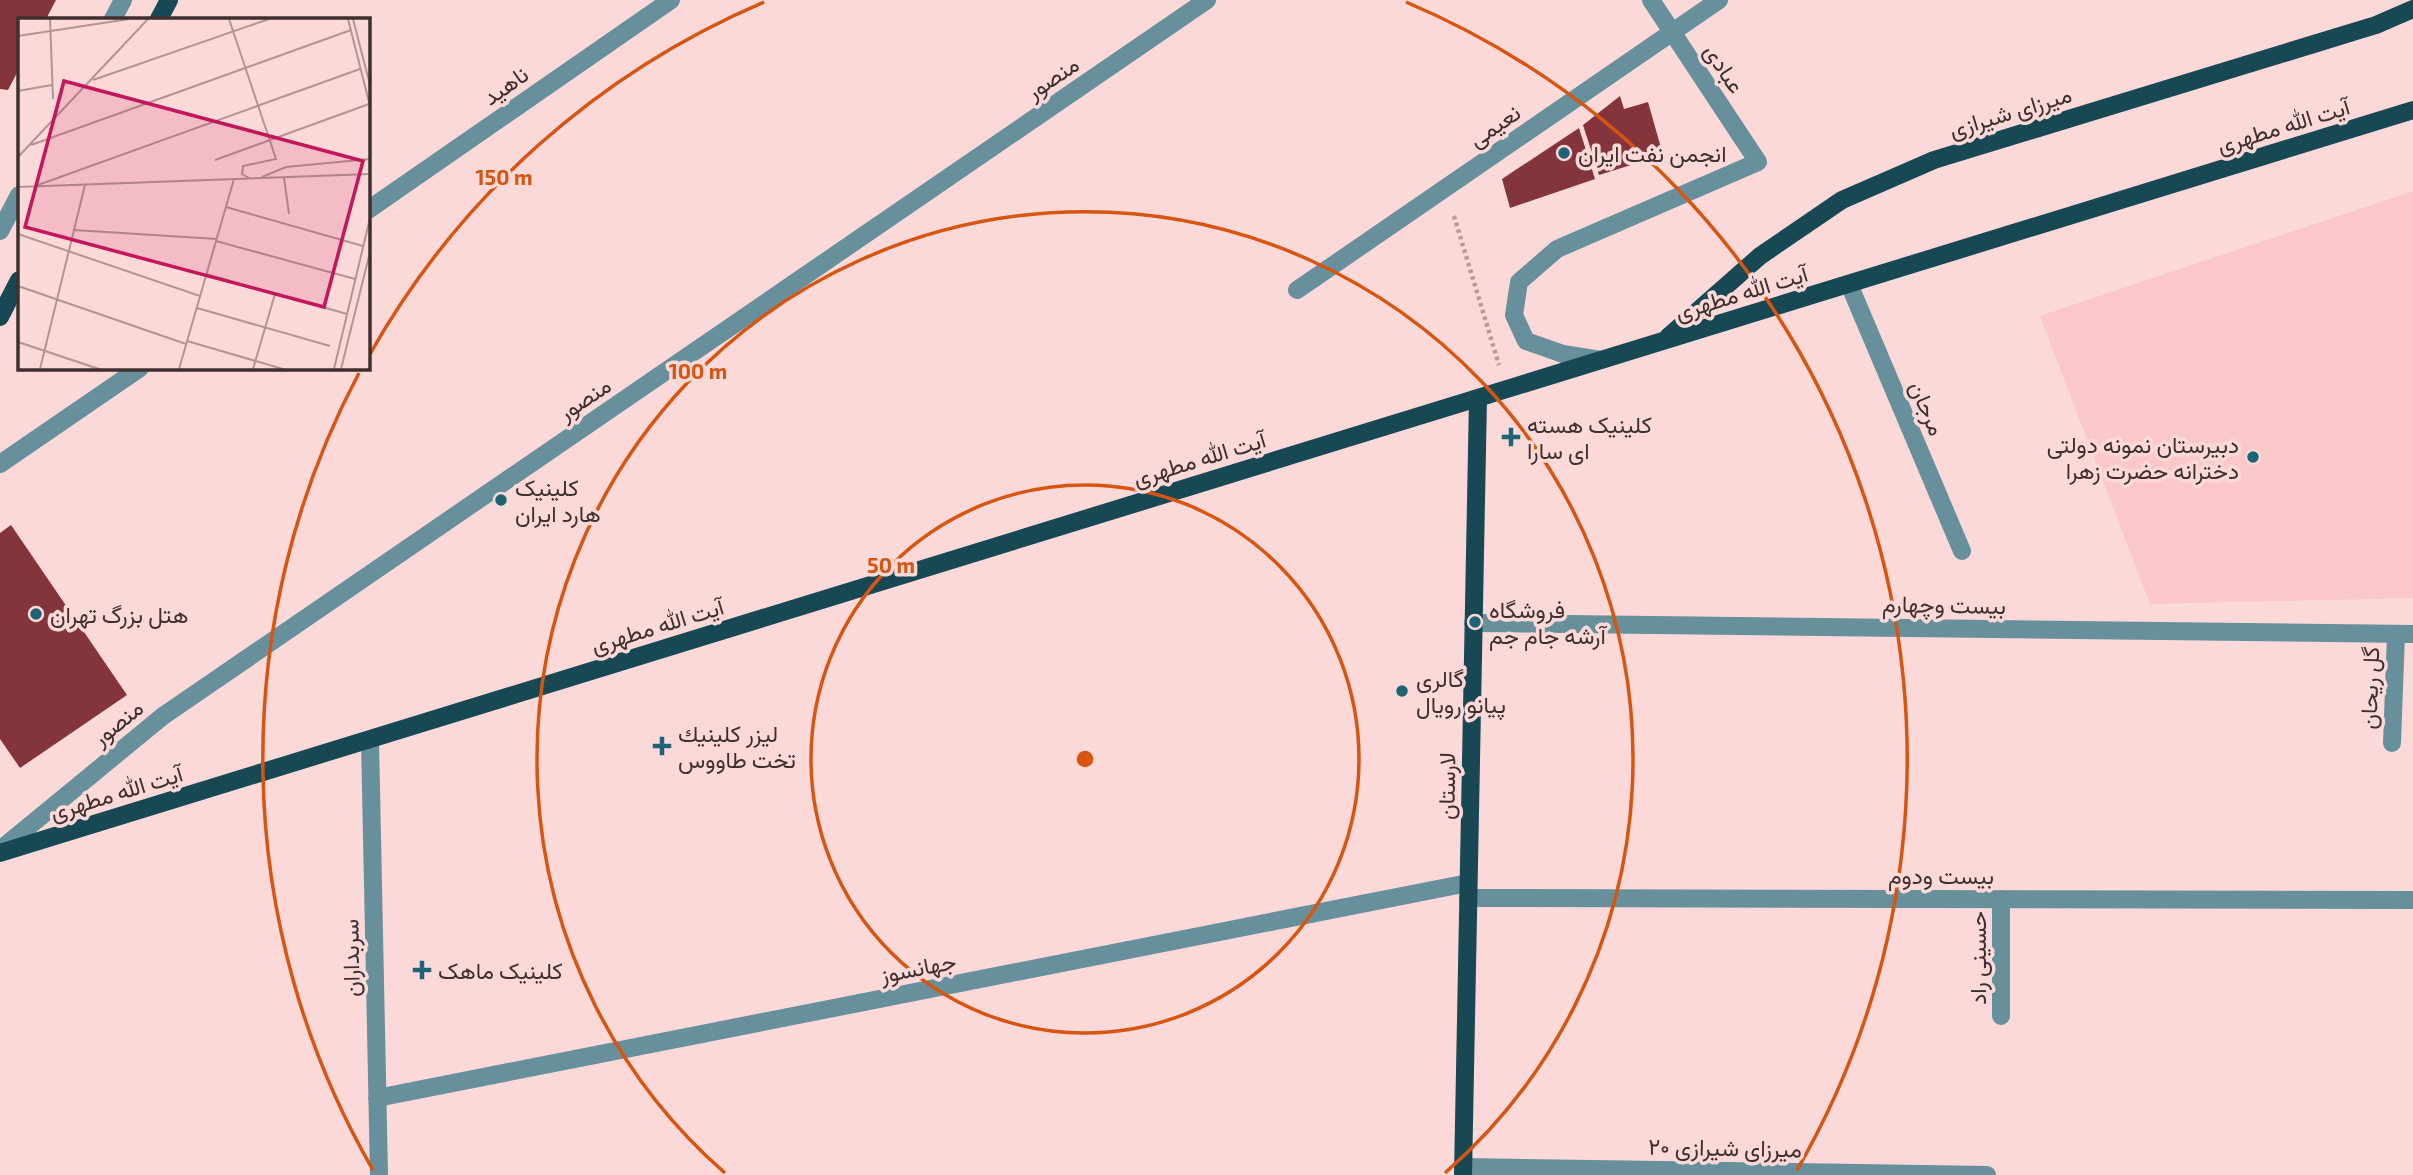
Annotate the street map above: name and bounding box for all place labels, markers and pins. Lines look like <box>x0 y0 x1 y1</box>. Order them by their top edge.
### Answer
place label: انجمن نفت ایران <box>1578 139 1726 169</box>
marker: انجمن نفت ایران <box>1556 145 1572 161</box>
place label: کلینیک هسته ای سارا <box>1527 410 1652 466</box>
marker: کلینیک هسته ای سارا <box>1501 427 1521 447</box>
place label: دبیرستان نمونه دولتی دخترانه حضرت زهرا <box>2047 430 2239 486</box>
marker: دبیرستان نمونه دولتی دخترانه حضرت زهرا <box>2245 449 2261 465</box>
place label: کلینیک هارد ایران <box>515 473 601 529</box>
marker: کلینیک هارد ایران <box>493 492 509 508</box>
place label: فروشگاه آرشه جام جم <box>1489 595 1607 651</box>
place label: هتل بزرگ تهران <box>50 600 188 630</box>
marker: هتل بزرگ تهران <box>28 606 44 622</box>
marker: فروشگاه آرشه جام جم <box>1467 614 1483 630</box>
place label: گالری پیانو رویال <box>1416 664 1506 721</box>
marker: گالری پیانو رویال <box>1394 683 1410 699</box>
place label: ليزر كلينيك تخت طاووس <box>678 719 796 774</box>
marker: ليزر كلينيك تخت طاووس <box>652 736 672 756</box>
centre of rings <box>1073 747 1097 771</box>
place label: کلینیک ماهک <box>438 956 563 984</box>
marker: کلینیک ماهک <box>412 960 432 980</box>

